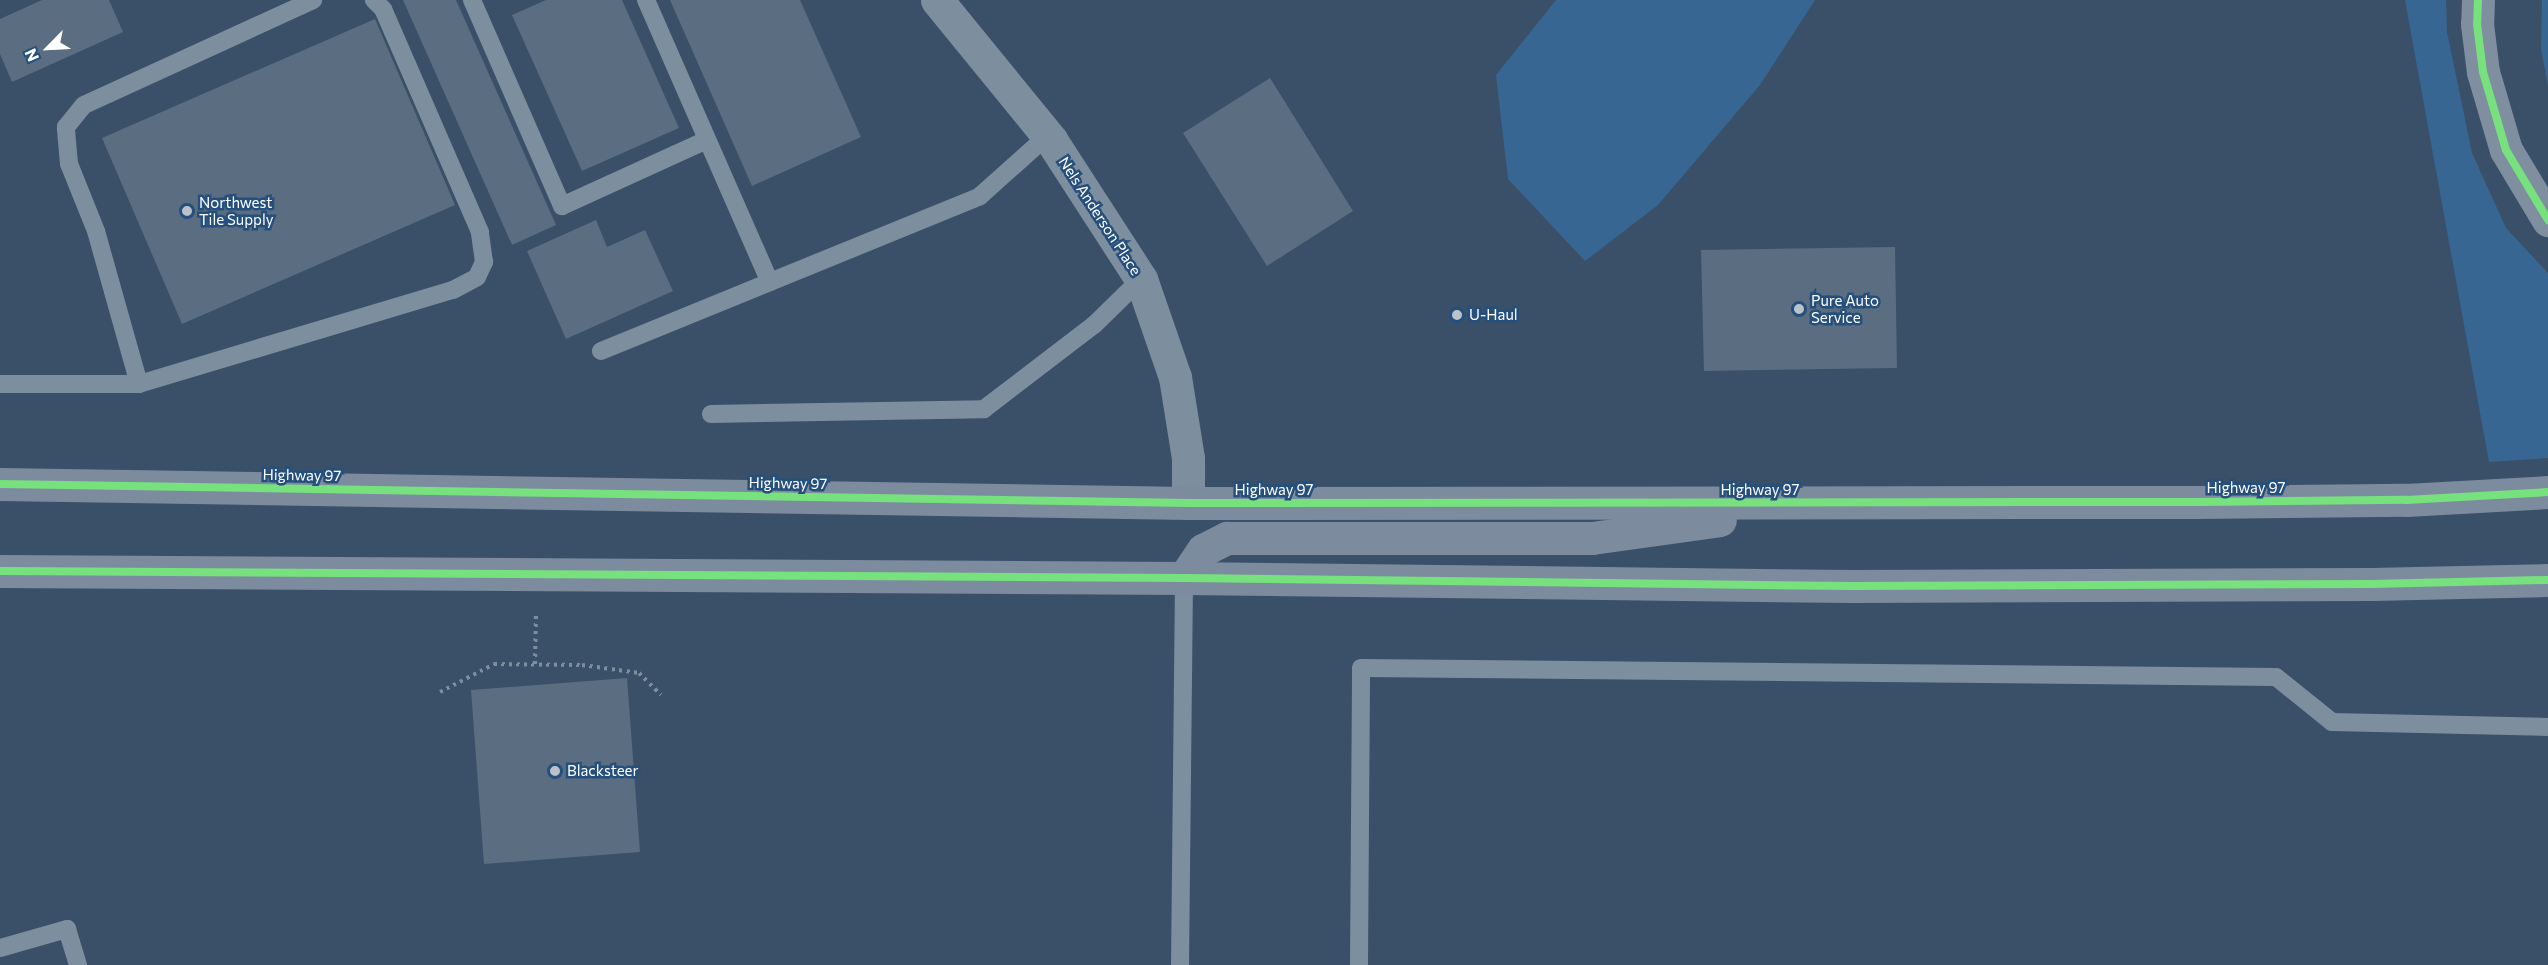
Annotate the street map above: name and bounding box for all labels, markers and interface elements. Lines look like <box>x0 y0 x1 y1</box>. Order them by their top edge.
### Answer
north arrow <box>18 18 78 78</box>
text: N <box>20 46 42 65</box>
street label: Nels Anderson Place <box>1055 153 1145 279</box>
place label: Northwest Tile Supply <box>199 193 274 228</box>
marker: Northwest Tile Supply <box>180 204 194 218</box>
place label: Pure Auto Service <box>1811 291 1879 326</box>
marker: Pure Auto Service <box>1792 302 1806 316</box>
place label: U-Haul <box>1469 306 1518 324</box>
marker: U-Haul <box>1450 308 1464 322</box>
street label: Highway 97 <box>262 465 342 485</box>
street label: Highway 97 <box>748 473 828 493</box>
street label: Highway 97 <box>2207 479 2285 497</box>
street label: Highway 97 <box>1235 481 1313 499</box>
street label: Highway 97 <box>1721 481 1799 499</box>
place label: Blacksteer <box>567 762 639 780</box>
marker: Blacksteer <box>548 764 562 778</box>

